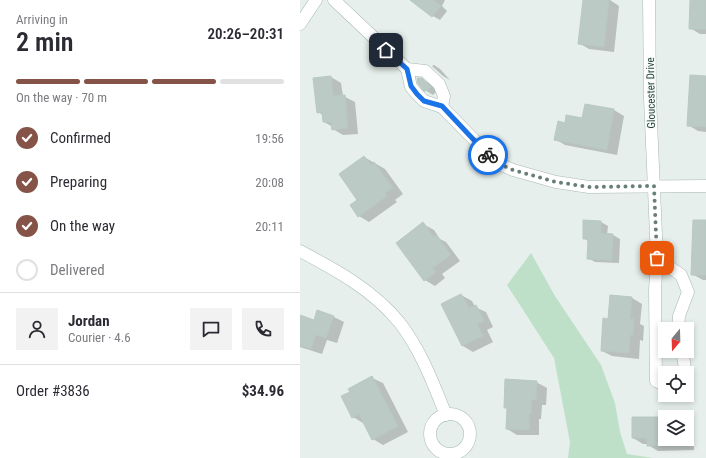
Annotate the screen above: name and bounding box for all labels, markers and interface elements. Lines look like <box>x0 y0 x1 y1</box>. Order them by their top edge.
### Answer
text: Arriving in <box>16 12 68 27</box>
text: 20:26–20:31 <box>207 25 284 43</box>
text: 2 min <box>16 27 74 57</box>
pin <box>369 33 403 67</box>
icon: home <box>375 39 397 61</box>
street label: Gloucester Drive <box>644 57 658 129</box>
text: On the way · 70 m <box>16 90 107 105</box>
icon: check <box>16 127 38 149</box>
text: Confirmed <box>50 129 111 147</box>
text: 19:56 <box>255 131 284 146</box>
courier <box>468 135 508 175</box>
icon: bike <box>477 144 499 166</box>
icon: check <box>16 171 38 193</box>
text: Preparing <box>50 173 107 191</box>
text: 20:08 <box>255 175 284 190</box>
icon: check <box>16 215 38 237</box>
text: On the way <box>50 217 115 235</box>
text: 20:11 <box>255 219 284 234</box>
pin <box>640 241 674 275</box>
icon: bag <box>646 247 668 269</box>
text: Delivered <box>50 261 105 279</box>
button: person <box>16 308 58 350</box>
button: chat <box>190 308 232 350</box>
button: phone <box>242 308 284 350</box>
text: Jordan <box>68 312 110 330</box>
north arrow <box>658 322 694 358</box>
map controls <box>658 322 694 446</box>
text: Courier · 4.6 <box>68 330 131 345</box>
button: locate <box>658 366 694 402</box>
text: Order #3836 <box>16 382 90 400</box>
text: $34.96 <box>242 382 284 400</box>
button: layers <box>658 410 694 446</box>

